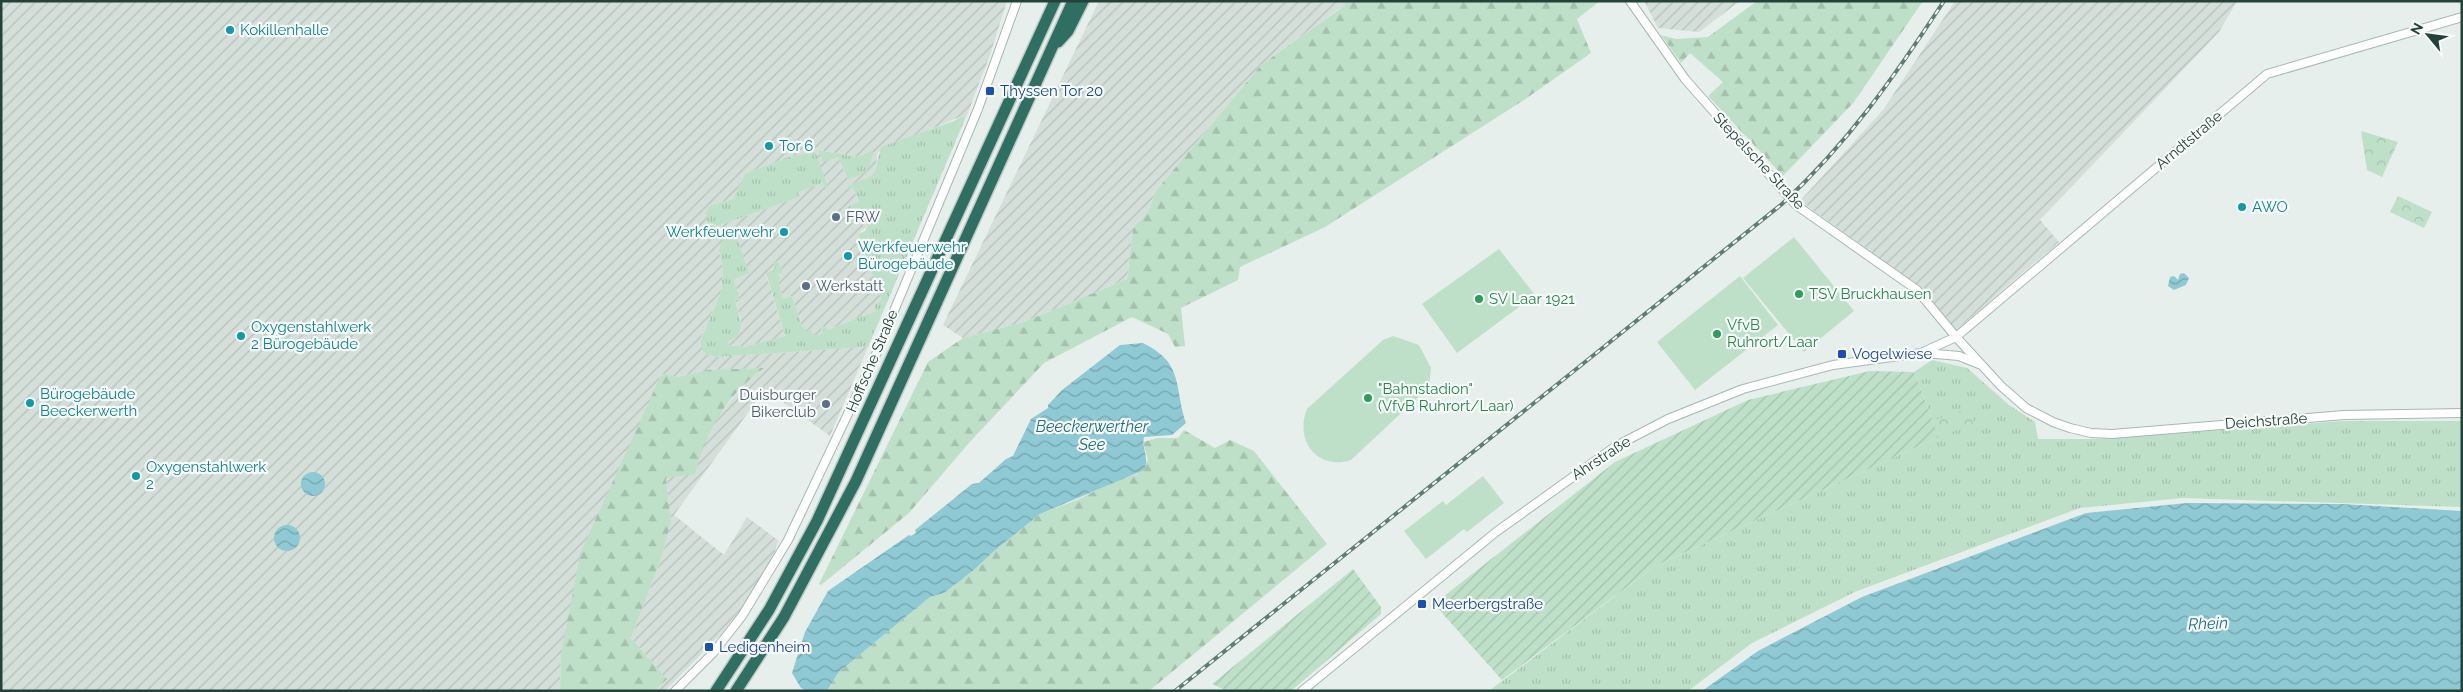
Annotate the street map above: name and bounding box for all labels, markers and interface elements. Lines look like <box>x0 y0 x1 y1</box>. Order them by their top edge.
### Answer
north arrow <box>2403 10 2453 60</box>
text: N <box>2407 20 2426 37</box>
place label: Kokillenhalle <box>240 21 329 39</box>
marker: Kokillenhalle <box>224 24 236 36</box>
place label: Thyssen Tor 20 <box>1000 82 1103 100</box>
marker: Thyssen Tor 20 <box>984 85 996 97</box>
street label: Arndtstraße <box>2152 107 2226 173</box>
street label: Stepelsche Straße <box>1709 109 1809 213</box>
place label: Tor 6 <box>779 137 813 155</box>
marker: Tor 6 <box>763 140 775 152</box>
place label: AWO <box>2252 198 2288 216</box>
marker: AWO <box>2236 201 2248 213</box>
place label: FRW <box>846 208 880 226</box>
marker: FRW <box>830 211 842 223</box>
place label: Werkfeuerwehr <box>666 223 775 241</box>
marker: Werkfeuerwehr <box>778 226 790 238</box>
place label: Werkfeuerwehr Bürogebäude <box>858 238 967 273</box>
marker: Werkfeuerwehr Bürogebäude <box>842 250 854 262</box>
place label: Werkstatt <box>816 277 883 295</box>
marker: Werkstatt <box>800 280 812 292</box>
place label: TSV Bruckhausen <box>1809 285 1931 303</box>
marker: TSV Bruckhausen <box>1793 288 1805 300</box>
place label: SV Laar 1921 <box>1489 290 1575 308</box>
marker: SV Laar 1921 <box>1473 293 1485 305</box>
street label: Hoffsche Straße <box>842 307 902 415</box>
place label: VfvB Ruhrort/Laar <box>1727 316 1819 351</box>
place label: Oxygenstahlwerk 2 Bürogebäude <box>251 318 371 353</box>
marker: VfvB Ruhrort/Laar <box>1711 328 1723 340</box>
marker: Oxygenstahlwerk 2 Bürogebäude <box>235 330 247 342</box>
place label: Vogelwiese <box>1852 345 1933 363</box>
marker: Vogelwiese <box>1836 348 1848 360</box>
place label: "Bahnstadion" (VfvB Ruhrort/Laar) <box>1378 380 1514 415</box>
place label: Bürogebäude Beeckerwerth <box>40 385 137 420</box>
place label: Duisburger Bikerclub <box>739 386 817 421</box>
marker: "Bahnstadion" (VfvB Ruhrort/Laar) <box>1362 392 1374 404</box>
marker: Bürogebäude Beeckerwerth <box>24 397 36 409</box>
marker: Duisburger Bikerclub <box>820 398 832 410</box>
street label: Deichstraße <box>2224 409 2308 433</box>
water label: Beeckerwerther See <box>1036 417 1149 454</box>
street label: Ahrstraße <box>1568 432 1634 484</box>
place label: Oxygenstahlwerk 2 <box>146 458 266 493</box>
marker: Oxygenstahlwerk 2 <box>130 470 142 482</box>
place label: Meerbergstraße <box>1432 595 1543 613</box>
marker: Meerbergstraße <box>1416 598 1428 610</box>
water label: Rhein <box>2188 613 2228 634</box>
place label: Ledigenheim <box>719 638 810 656</box>
marker: Ledigenheim <box>703 641 715 653</box>

